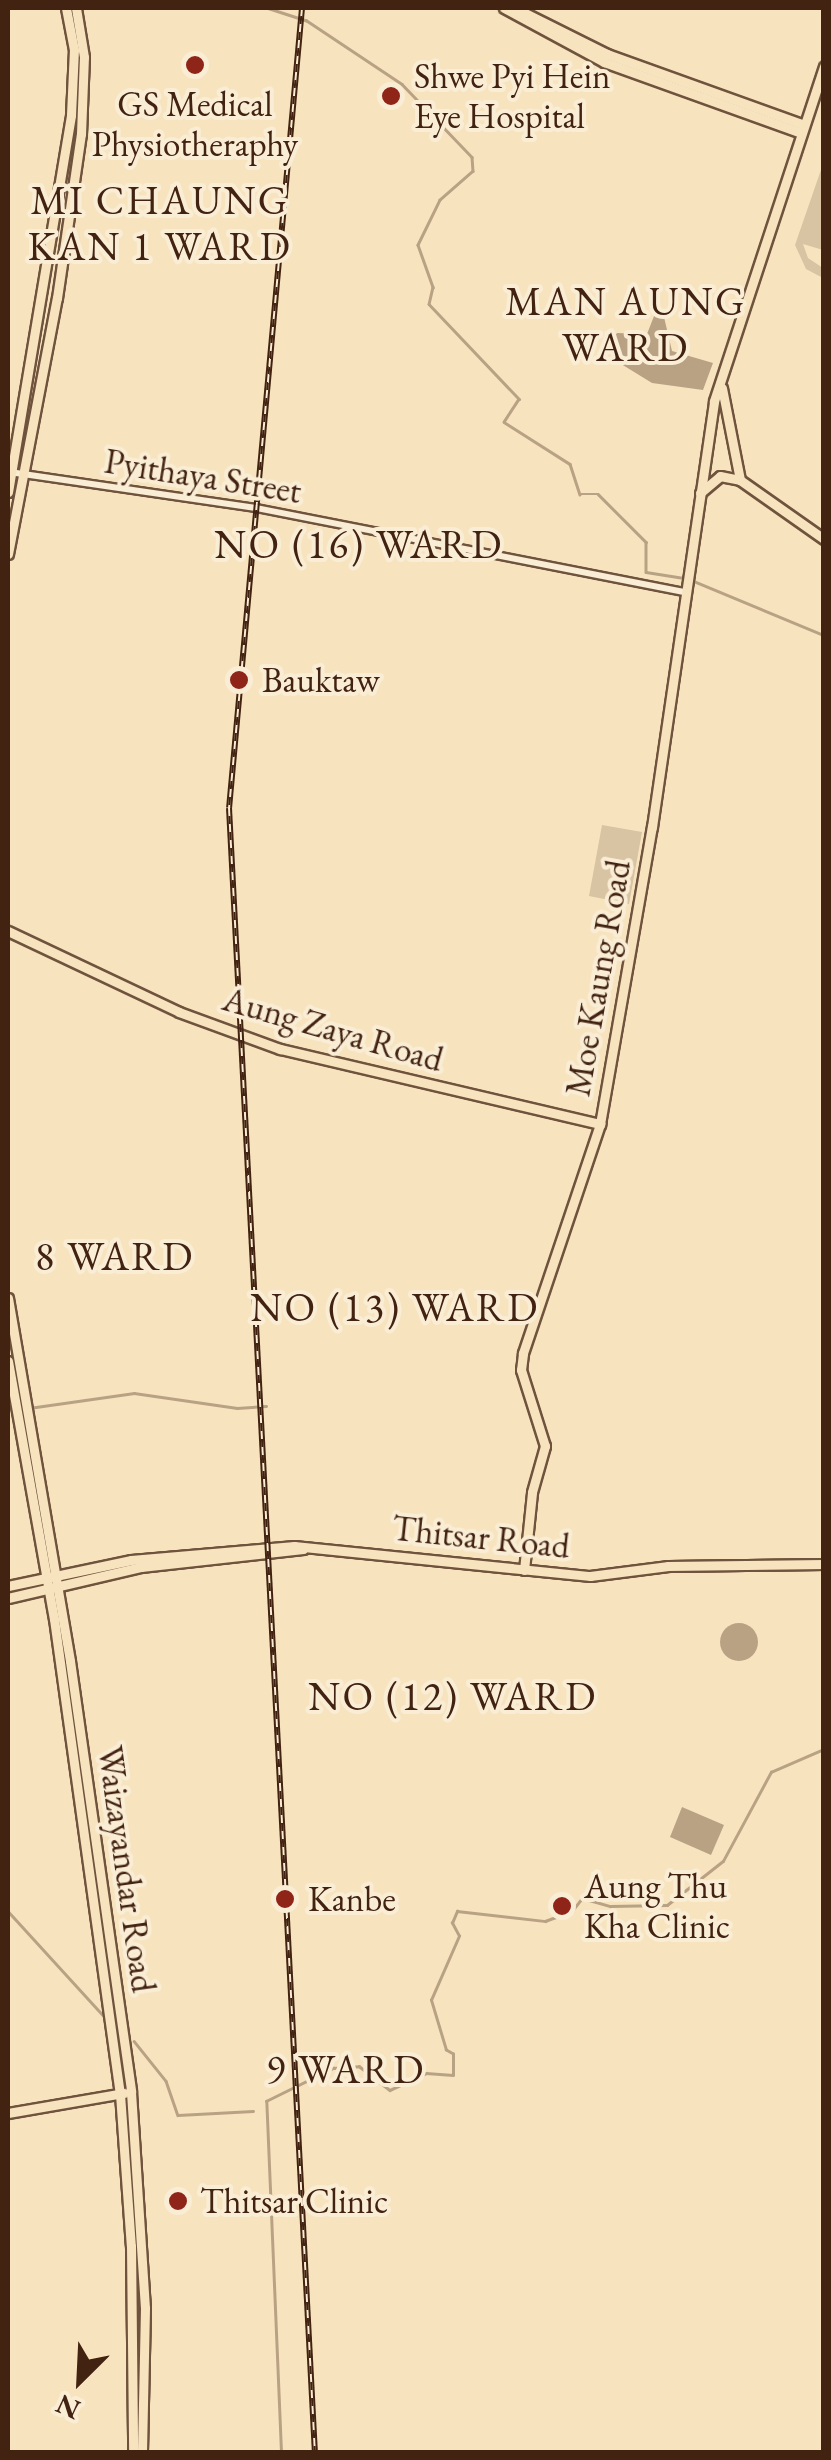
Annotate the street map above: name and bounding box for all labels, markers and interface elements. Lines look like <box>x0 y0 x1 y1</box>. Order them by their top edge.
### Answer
marker: GS Medical Physiotheraphy <box>182 52 208 78</box>
place label: Shwe Pyi Hein Eye Hospital <box>414 55 610 137</box>
place label: GS Medical Physiotheraphy <box>92 83 298 165</box>
marker: Shwe Pyi Hein Eye Hospital <box>378 83 404 109</box>
district label: MI CHAUNG KAN 1 WARD <box>28 176 292 270</box>
district label: MAN AUNG WARD <box>505 277 747 371</box>
street label: Pyithaya Street <box>102 440 304 512</box>
district label: NO (16) WARD <box>214 520 504 568</box>
place label: Bauktaw <box>262 659 380 701</box>
marker: Bauktaw <box>226 667 252 693</box>
street label: Moe Kaung Road <box>557 857 639 1099</box>
street label: Aung Zaya Road <box>218 978 448 1080</box>
district label: 8 WARD <box>35 1232 195 1280</box>
district label: NO (13) WARD <box>250 1283 540 1331</box>
street label: Thitsar Road <box>390 1507 572 1567</box>
district label: NO (12) WARD <box>308 1672 598 1720</box>
street label: Waizayandar Road <box>89 1743 165 1995</box>
place label: Aung Thu Kha Clinic <box>584 1865 730 1947</box>
place label: Kanbe <box>308 1878 396 1920</box>
marker: Kanbe <box>272 1886 298 1912</box>
marker: Aung Thu Kha Clinic <box>549 1893 575 1919</box>
district label: 9 WARD <box>266 2045 426 2093</box>
place label: Thitsar Clinic <box>200 2180 388 2222</box>
marker: Thitsar Clinic <box>165 2188 191 2214</box>
north arrow <box>30 2330 130 2430</box>
text: N <box>50 2386 85 2428</box>

